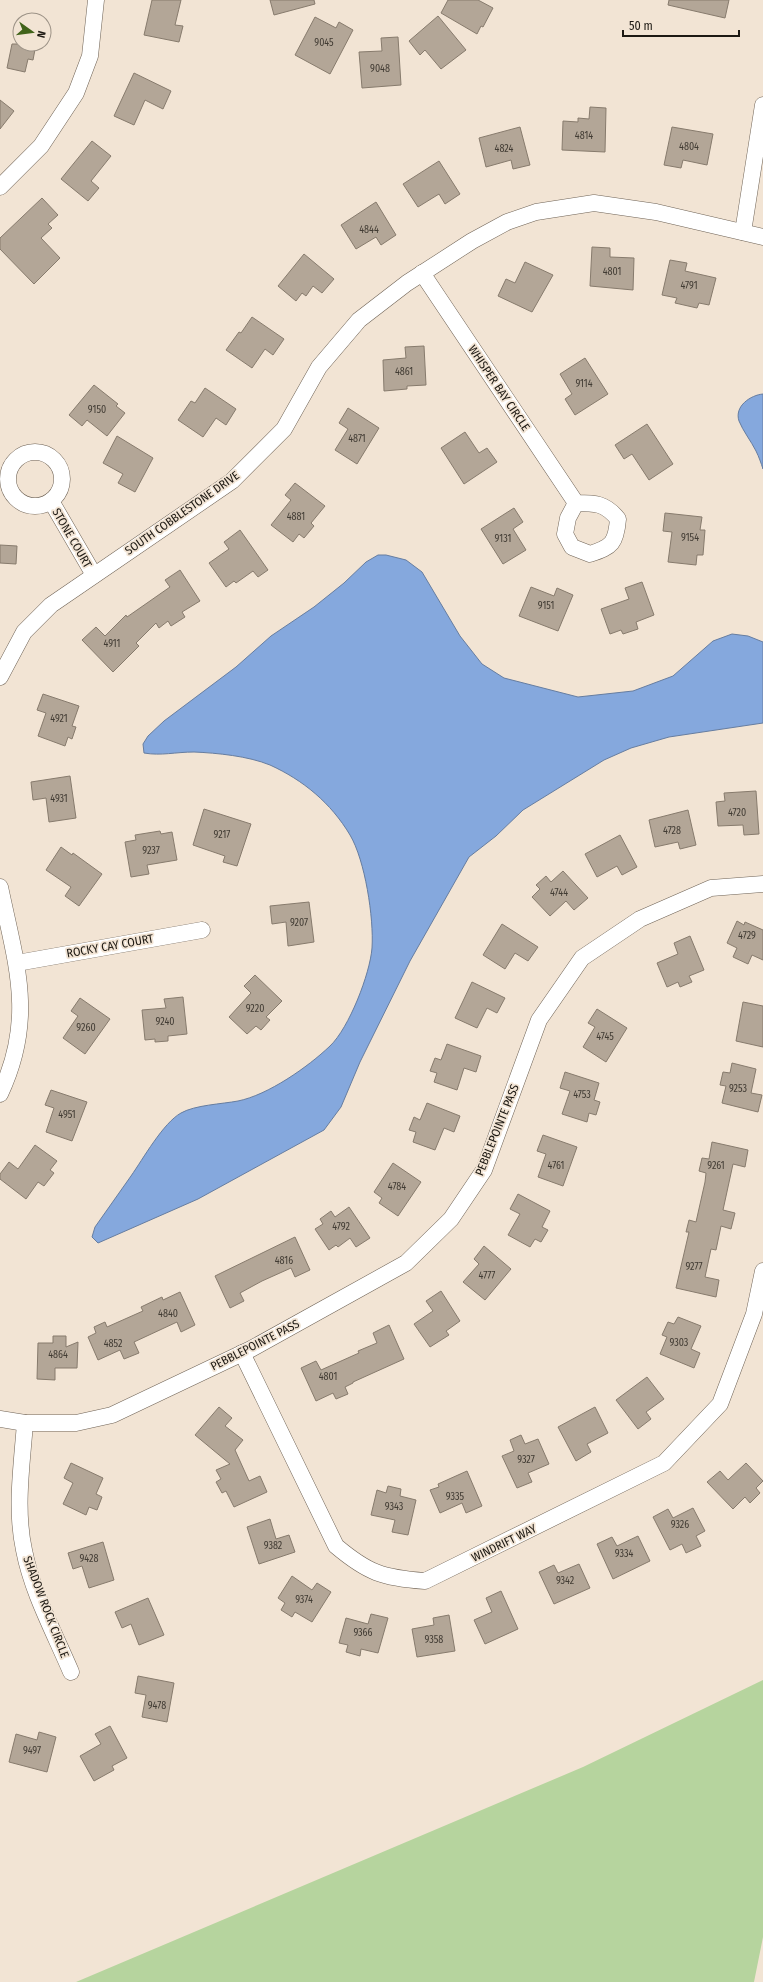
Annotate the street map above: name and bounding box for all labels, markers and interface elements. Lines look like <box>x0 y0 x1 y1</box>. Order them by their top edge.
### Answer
north arrow <box>12 12 52 52</box>
scale bar <box>623 12 739 38</box>
text: 50 m <box>629 19 653 33</box>
text: N <box>34 30 48 39</box>
house number: 9045 <box>314 37 334 49</box>
house number: 9048 <box>370 63 390 75</box>
house number: 4814 <box>575 130 593 142</box>
house number: 4804 <box>679 141 699 153</box>
house number: 4824 <box>495 143 514 155</box>
house number: 4844 <box>359 224 379 236</box>
house number: 4801 <box>603 266 621 278</box>
house number: 4791 <box>680 280 698 292</box>
street label: WHISPER BAY CIRCLE <box>465 342 533 434</box>
house number: 4861 <box>395 366 413 378</box>
house number: 9114 <box>575 378 593 390</box>
house number: 9150 <box>88 404 106 416</box>
house number: 4871 <box>348 433 366 445</box>
street label: SOUTH COBBLESTONE DRIVE <box>122 468 242 558</box>
street label: STONE COURT <box>49 506 95 571</box>
house number: 4881 <box>287 511 305 523</box>
house number: 9154 <box>681 532 699 544</box>
house number: 9131 <box>495 533 511 545</box>
house number: 9151 <box>538 600 554 612</box>
house number: 4911 <box>103 638 121 650</box>
house number: 4921 <box>50 713 68 725</box>
house number: 4931 <box>50 793 68 805</box>
house number: 4720 <box>728 807 746 819</box>
house number: 4728 <box>663 825 681 837</box>
house number: 9217 <box>214 829 230 841</box>
house number: 9237 <box>142 845 160 857</box>
house number: 4744 <box>550 887 568 899</box>
house number: 9207 <box>290 917 308 929</box>
house number: 4729 <box>738 930 756 942</box>
street label: ROCKY CAY COURT <box>65 931 155 961</box>
house number: 9220 <box>246 1003 264 1015</box>
house number: 9240 <box>156 1016 174 1028</box>
house number: 9260 <box>76 1022 96 1034</box>
house number: 4745 <box>596 1031 614 1043</box>
street label: PEBBLEPOINTE PASS <box>472 1082 522 1178</box>
house number: 9253 <box>729 1083 748 1095</box>
house number: 4753 <box>573 1089 591 1101</box>
house number: 4951 <box>58 1109 76 1121</box>
house number: 4761 <box>548 1160 564 1172</box>
house number: 9261 <box>707 1160 725 1172</box>
house number: 4784 <box>388 1181 406 1193</box>
house number: 4792 <box>332 1221 350 1233</box>
house number: 4816 <box>275 1255 293 1267</box>
house number: 9277 <box>685 1261 703 1273</box>
house number: 4777 <box>479 1270 495 1282</box>
house number: 4840 <box>158 1308 178 1320</box>
street label: PEBBLEPOINTE PASS <box>208 1317 302 1373</box>
house number: 9303 <box>670 1337 689 1349</box>
house number: 4852 <box>104 1338 123 1350</box>
house number: 4864 <box>48 1349 68 1361</box>
house number: 4801 <box>319 1371 337 1383</box>
house number: 9327 <box>517 1454 535 1466</box>
house number: 9335 <box>446 1491 465 1503</box>
house number: 9343 <box>385 1501 404 1513</box>
house number: 9326 <box>671 1519 689 1531</box>
street label: WINDRIFT WAY <box>469 1521 539 1565</box>
house number: 9382 <box>264 1540 283 1552</box>
house number: 9334 <box>615 1548 633 1560</box>
house number: 9428 <box>80 1553 98 1565</box>
street label: SHADOW ROCK CIRCLE <box>20 1554 72 1660</box>
house number: 9342 <box>556 1575 575 1587</box>
house number: 9374 <box>295 1594 313 1606</box>
house number: 9366 <box>353 1627 373 1639</box>
house number: 9358 <box>425 1634 443 1646</box>
house number: 9478 <box>148 1700 166 1712</box>
house number: 9497 <box>23 1745 41 1757</box>

